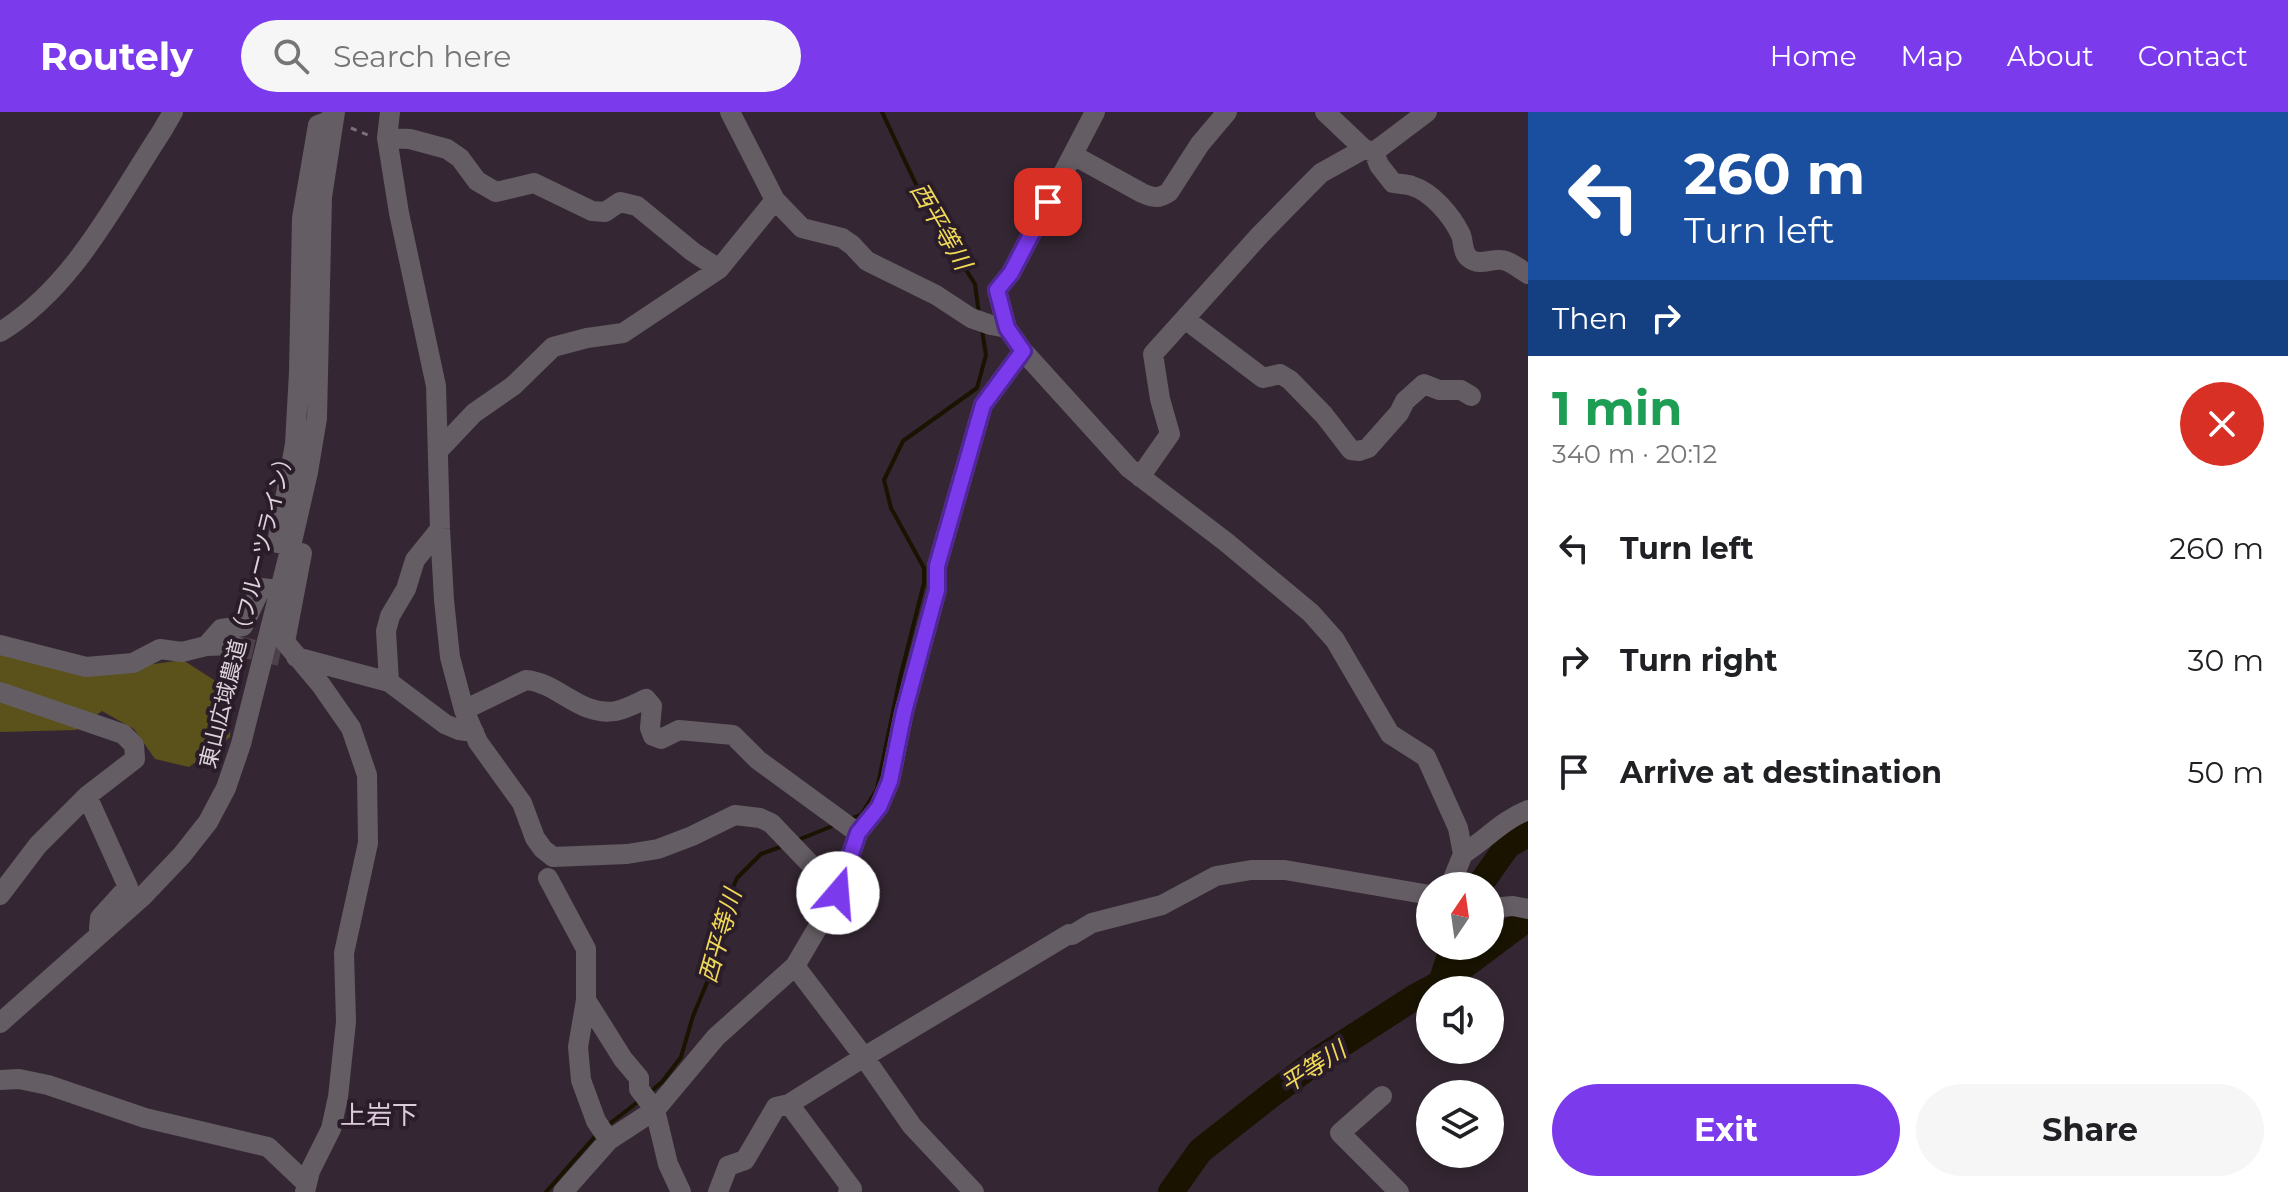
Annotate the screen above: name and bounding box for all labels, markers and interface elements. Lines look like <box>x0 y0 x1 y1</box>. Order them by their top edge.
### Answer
search box <box>241 20 801 92</box>
text: Routely <box>40 33 193 80</box>
icon: search <box>269 34 313 78</box>
text: Search here <box>333 38 511 75</box>
text: Home <box>1770 39 1857 73</box>
text: Map <box>1901 39 1963 73</box>
text: About <box>2007 39 2094 73</box>
text: Contact <box>2138 39 2248 73</box>
text: 260 m <box>1684 140 1865 208</box>
icon: left <box>1552 144 1656 248</box>
pin <box>1014 168 1082 236</box>
water label: 西平等川 <box>904 177 979 277</box>
icon: arrive <box>1026 180 1070 224</box>
text: Turn left <box>1684 208 1835 252</box>
icon: right <box>1644 296 1688 340</box>
text: Then <box>1552 300 1628 337</box>
text: 1 min <box>1552 379 1682 437</box>
button: close <box>2180 382 2264 466</box>
text: 340 m · 20:12 <box>1552 438 1717 470</box>
street label: 東山広域農道（フルーツライン） <box>194 445 300 771</box>
icon: left <box>1552 526 1596 570</box>
text: Turn left <box>1620 530 1753 567</box>
text: 260 m <box>2169 530 2264 567</box>
icon: right <box>1552 638 1596 682</box>
text: Turn right <box>1620 642 1777 679</box>
text: 30 m <box>2188 642 2264 679</box>
icon: arrive <box>1552 750 1596 794</box>
text: Arrive at destination <box>1620 754 1942 791</box>
text: 50 m <box>2187 754 2264 791</box>
position arrow <box>796 851 880 935</box>
north arrow <box>1416 872 1504 960</box>
map controls <box>1416 872 1504 1168</box>
water label: 西平等川 <box>693 883 748 986</box>
button: sound <box>1416 976 1504 1064</box>
water label: 平等川 <box>1275 1034 1354 1099</box>
button: layers <box>1416 1080 1504 1168</box>
button: Exit <box>1552 1084 1900 1176</box>
button: Share <box>1916 1084 2264 1176</box>
district label: 上岩下 <box>340 1099 418 1131</box>

